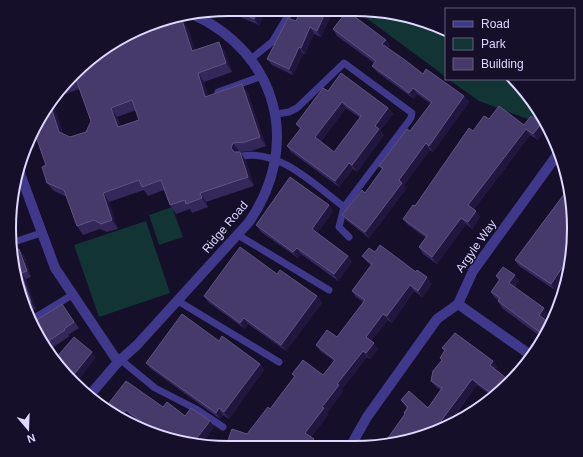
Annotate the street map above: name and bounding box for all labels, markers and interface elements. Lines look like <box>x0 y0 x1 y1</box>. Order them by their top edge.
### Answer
legend <box>445 8 575 80</box>
text: Road <box>481 17 510 31</box>
text: Park <box>481 37 507 51</box>
text: Building <box>481 57 524 71</box>
street label: Ridge Road <box>199 198 251 256</box>
street label: Argyle Way <box>453 217 499 275</box>
north arrow <box>8 409 48 449</box>
text: N <box>25 431 37 445</box>

